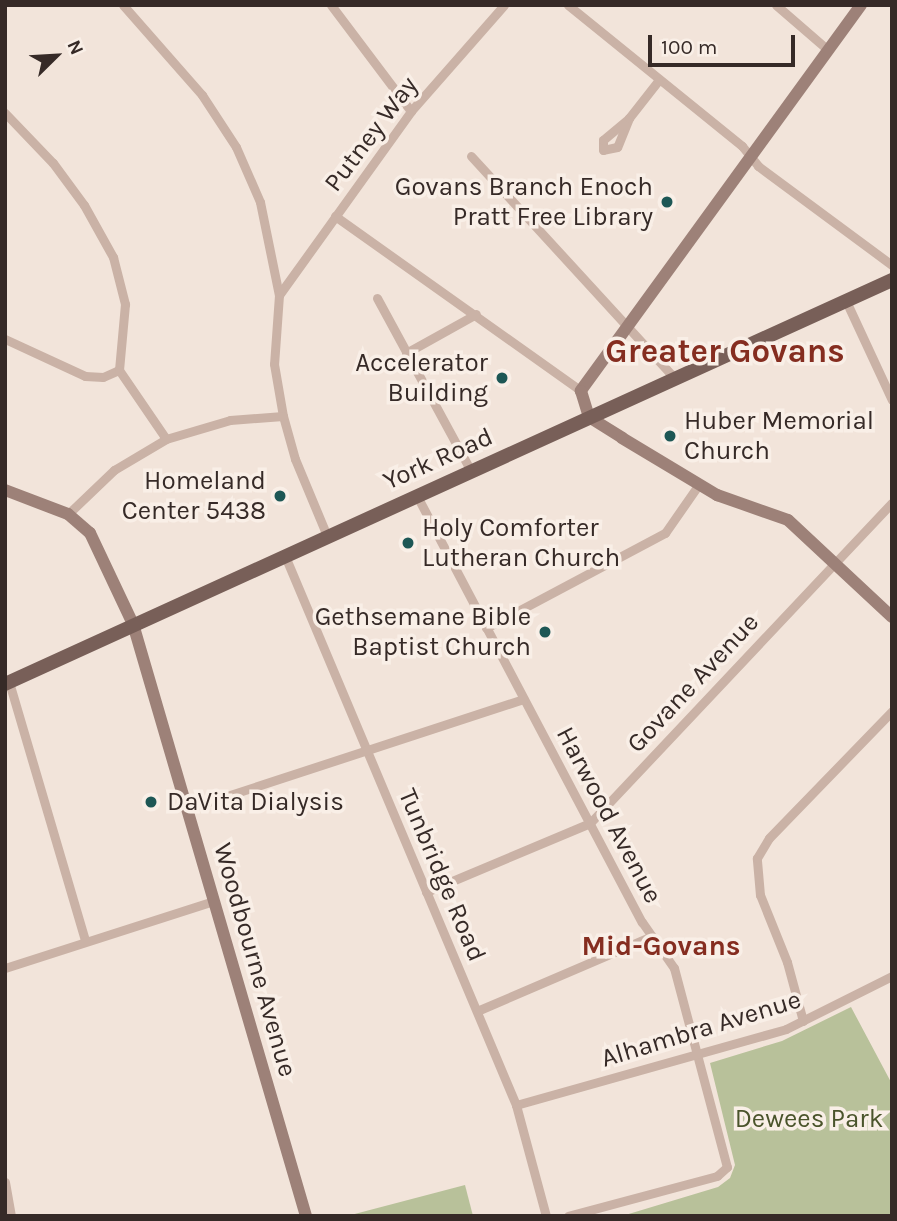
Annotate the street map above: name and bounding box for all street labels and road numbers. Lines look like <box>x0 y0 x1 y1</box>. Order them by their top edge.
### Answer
street label: Putney Way <box>318 70 424 198</box>
street label: York Road <box>378 421 498 497</box>
street label: Govane Avenue <box>621 607 765 759</box>
street label: Harwood Avenue <box>549 721 669 909</box>
street label: Tunbridge Road <box>392 784 492 966</box>
street label: Woodbourne Avenue <box>207 839 303 1081</box>
street label: Alhambra Avenue <box>597 984 805 1074</box>

